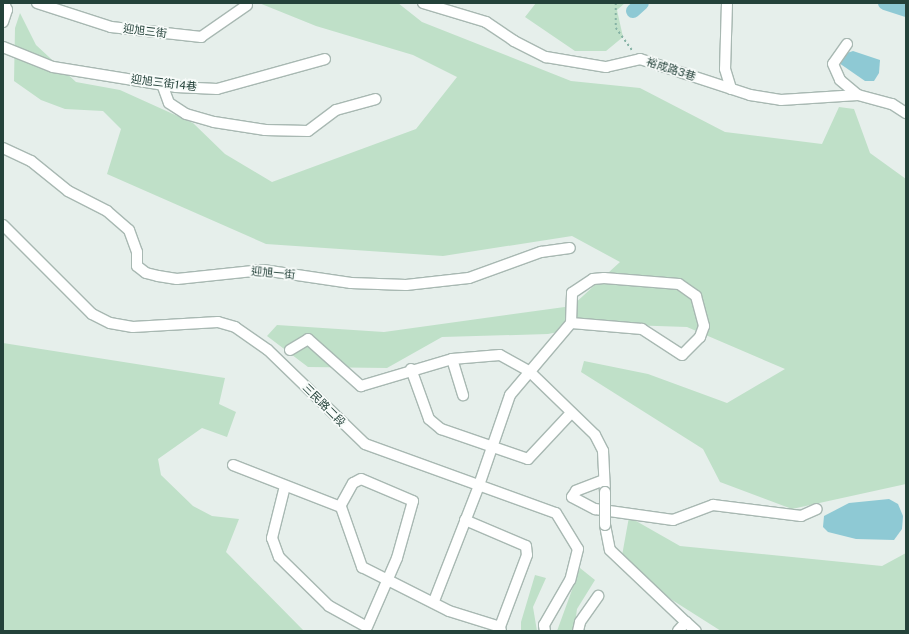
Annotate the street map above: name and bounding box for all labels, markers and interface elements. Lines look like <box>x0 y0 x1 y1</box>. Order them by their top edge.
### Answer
street label: 迎旭三街 <box>122 22 168 40</box>
street label: 裕成路3巷 <box>645 55 697 83</box>
street label: 迎旭三街14巷 <box>130 72 198 94</box>
street label: 迎旭一街 <box>251 265 295 281</box>
street label: 三民路二段 <box>300 381 348 429</box>

